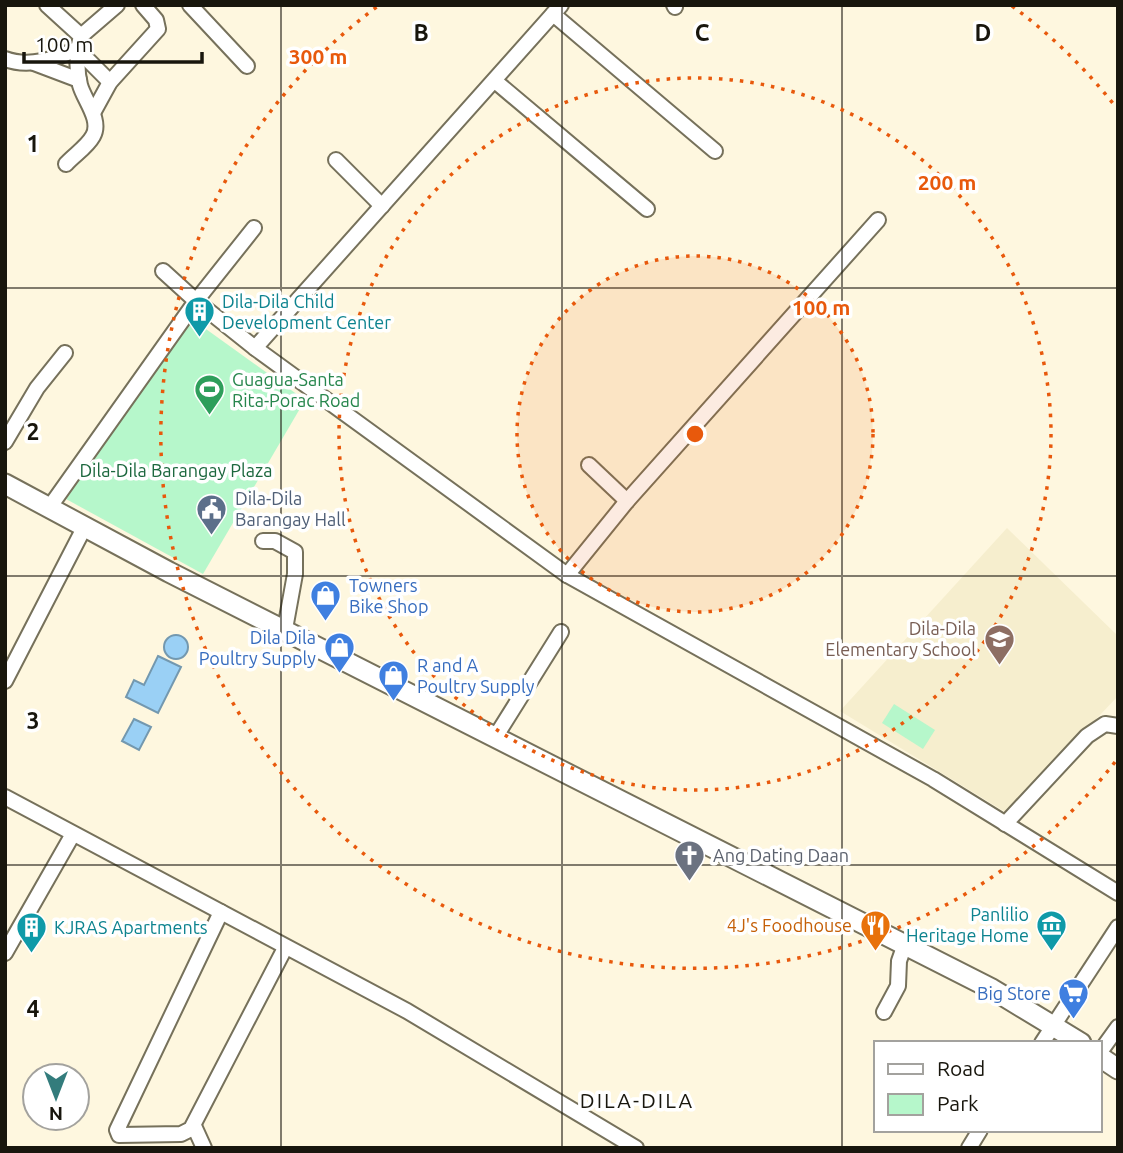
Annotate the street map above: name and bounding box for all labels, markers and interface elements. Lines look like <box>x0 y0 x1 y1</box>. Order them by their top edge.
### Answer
text: B <box>413 20 429 45</box>
text: C <box>695 20 710 45</box>
text: D <box>975 20 991 45</box>
scale bar <box>24 21 203 65</box>
text: 100 m <box>35 32 93 56</box>
text: 300 m <box>289 44 347 68</box>
text: 1 <box>27 131 39 156</box>
text: 200 m <box>918 170 976 194</box>
place label: Dila-Dila Child Development Center <box>222 291 391 332</box>
building icon: Dila-Dila Child Development Center <box>182 295 216 339</box>
text: 100 m <box>792 295 850 319</box>
place label: Guagua-Santa Rita-Porac Road <box>232 369 360 410</box>
sports icon: Guagua-Santa Rita-Porac Road <box>192 373 226 417</box>
text: 2 <box>27 419 39 444</box>
centre of rings <box>683 422 707 446</box>
park label: Dila-Dila Barangay Plaza <box>79 460 273 480</box>
place label: Dila-Dila Barangay Hall <box>235 488 346 529</box>
public building icon: Dila-Dila Barangay Hall <box>195 492 229 536</box>
place label: Towners Bike Shop <box>349 575 428 616</box>
shop icon: Towners Bike Shop <box>309 579 343 623</box>
place label: Dila-Dila Elementary School <box>825 618 976 659</box>
school or university icon: Dila-Dila Elementary School <box>982 622 1016 666</box>
place label: Dila Dila Poultry Supply <box>199 627 316 668</box>
shop icon: Dila Dila Poultry Supply <box>322 631 356 675</box>
place label: R and A Poultry Supply <box>417 655 535 696</box>
shop icon: R and A Poultry Supply <box>377 659 411 703</box>
text: 3 <box>27 708 39 733</box>
church icon: Ang Dating Daan <box>673 839 707 883</box>
place label: Ang Dating Daan <box>713 845 849 865</box>
place label: Panlilio Heritage Home <box>906 904 1029 945</box>
museum icon: Panlilio Heritage Home <box>1035 908 1069 952</box>
restaurant icon: 4J's Foodhouse <box>858 909 892 953</box>
building icon: KJRAS Apartments <box>14 911 48 955</box>
place label: 4J's Foodhouse <box>727 915 852 935</box>
place label: KJRAS Apartments <box>54 917 208 937</box>
supermarket icon: Big Store <box>1057 977 1091 1021</box>
place label: Big Store <box>977 983 1051 1003</box>
text: 4 <box>27 996 40 1021</box>
legend <box>874 1041 1102 1132</box>
text: Road <box>937 1056 985 1080</box>
north arrow <box>21 1062 91 1132</box>
district label: DILA-DILA <box>580 1088 694 1112</box>
text: Park <box>937 1091 979 1115</box>
text: N <box>49 1103 63 1125</box>

